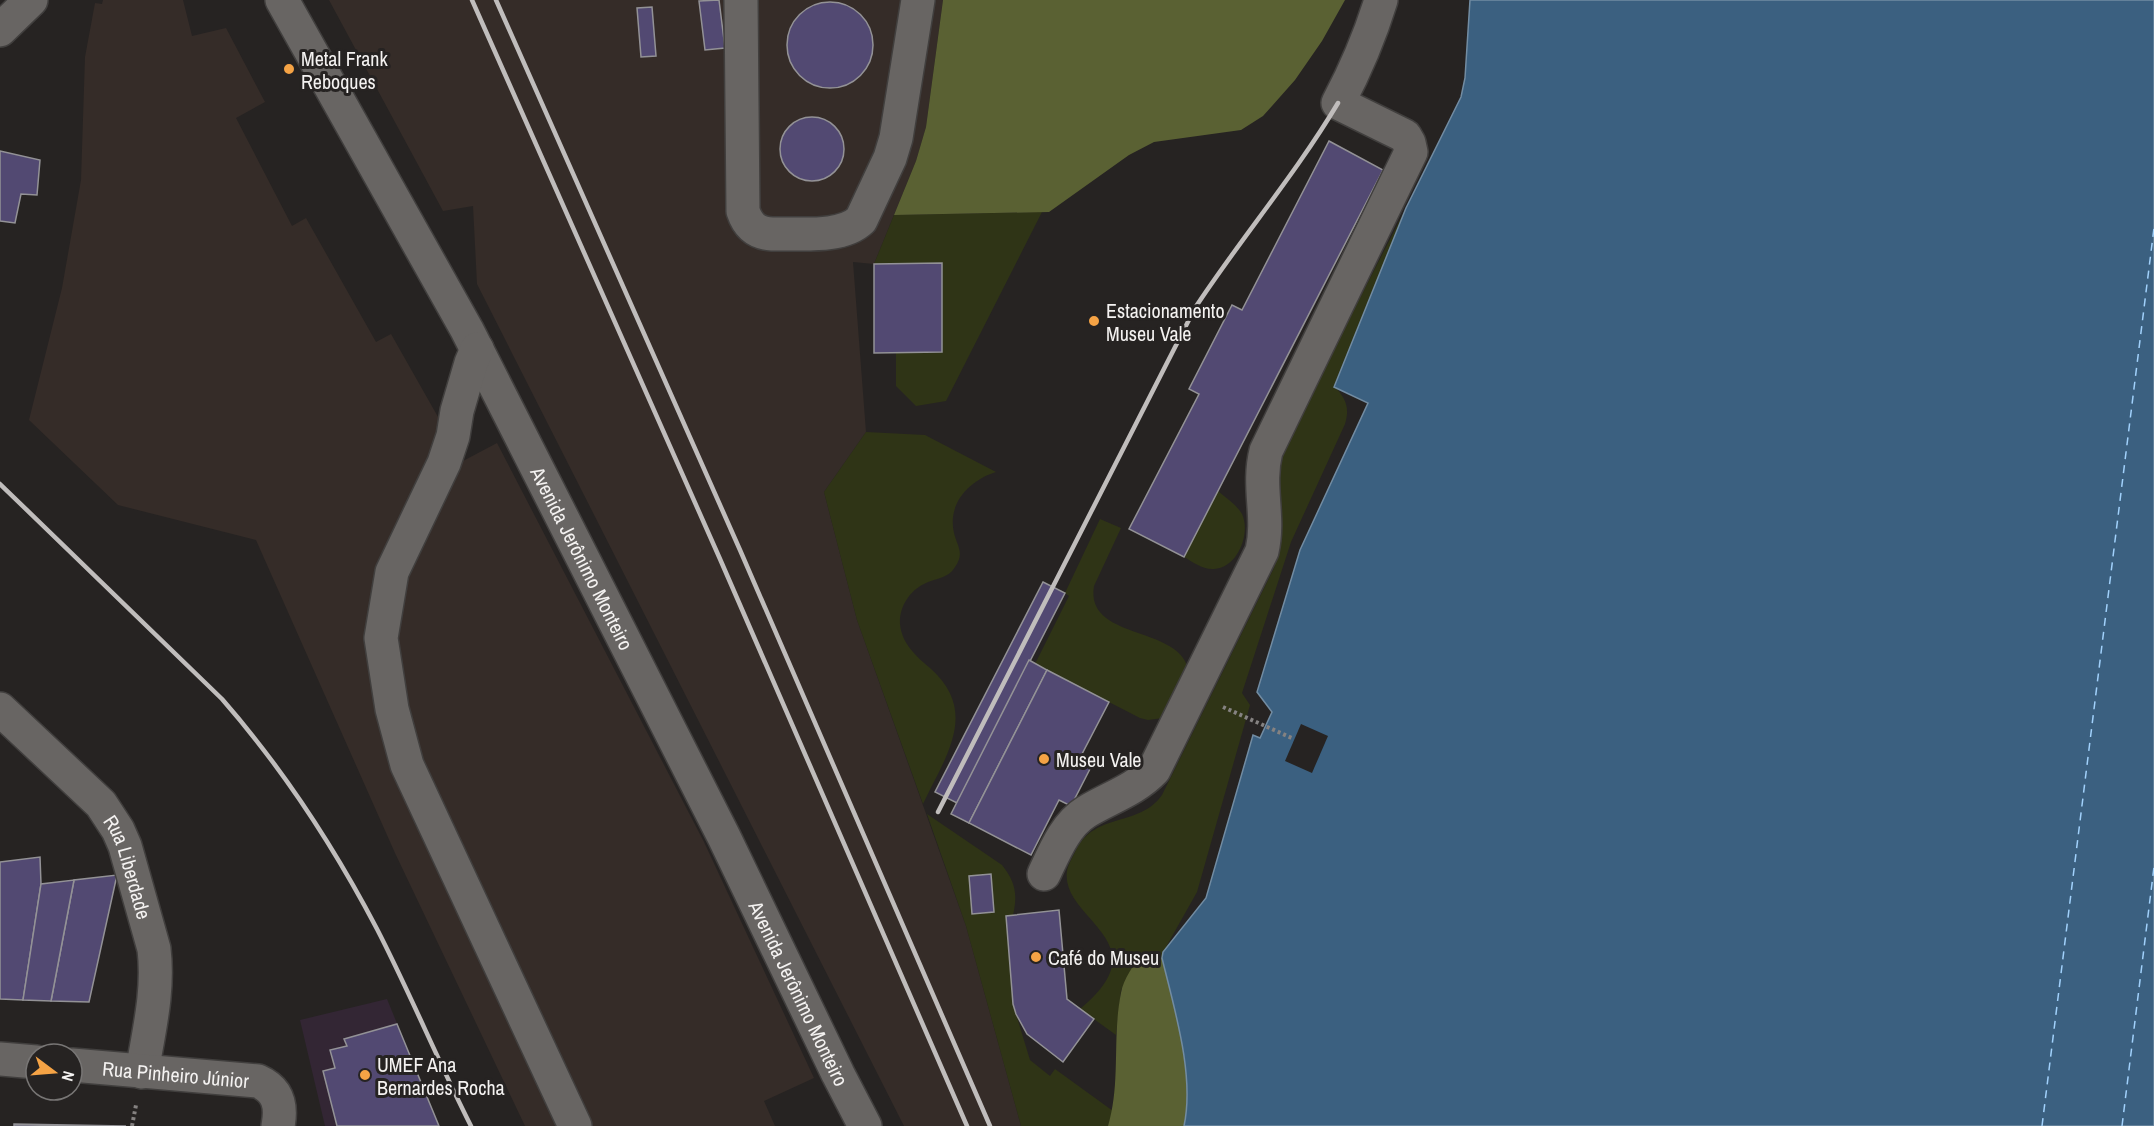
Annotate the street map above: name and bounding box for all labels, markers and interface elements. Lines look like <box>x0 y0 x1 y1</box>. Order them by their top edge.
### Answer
place label: Metal Frank Reboques <box>301 45 388 95</box>
marker: Metal Frank Reboques <box>282 62 296 76</box>
place label: Estacionamento Museu Vale <box>1106 297 1225 347</box>
marker: Estacionamento Museu Vale <box>1087 314 1101 328</box>
street label: Avenida Jerônimo Monteiro <box>524 461 640 654</box>
place label: Museu Vale <box>1056 746 1141 773</box>
marker: Museu Vale <box>1037 752 1051 766</box>
street label: Rua Liberdade <box>98 809 158 922</box>
street label: Avenida Jerônimo Monteiro <box>743 895 855 1090</box>
place label: Café do Museu <box>1048 944 1159 971</box>
marker: Café do Museu <box>1029 950 1043 964</box>
north arrow <box>24 1042 84 1102</box>
place label: UMEF Ana Bernardes Rocha <box>377 1051 505 1101</box>
street label: Rua Pinheiro Júnior <box>101 1054 250 1094</box>
marker: UMEF Ana Bernardes Rocha <box>358 1068 372 1082</box>
text: N <box>57 1069 80 1084</box>

